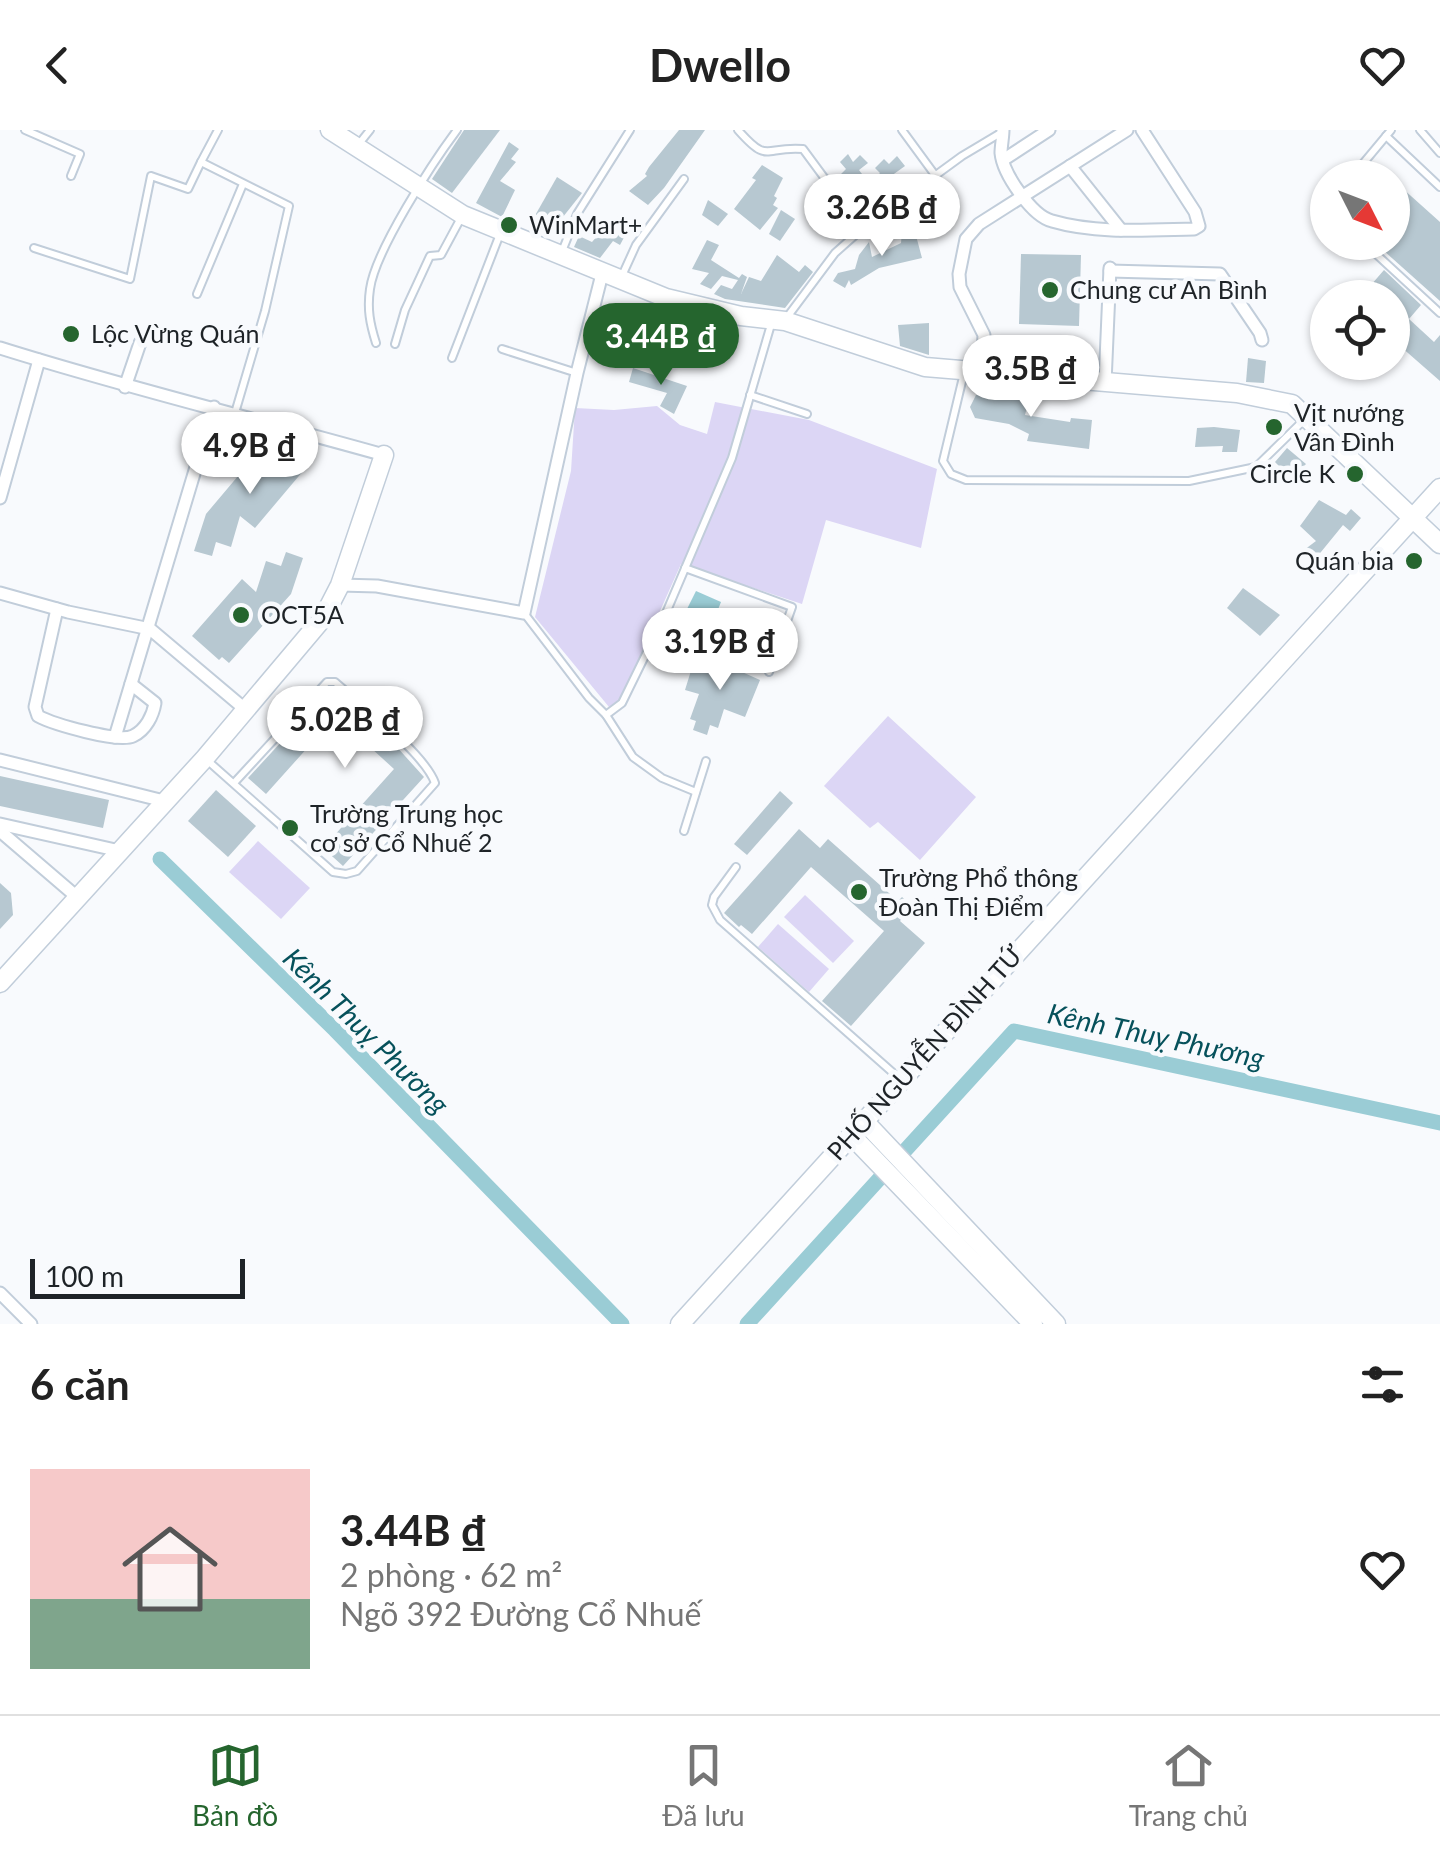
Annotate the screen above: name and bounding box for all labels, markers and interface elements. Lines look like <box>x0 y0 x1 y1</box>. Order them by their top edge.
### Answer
icon: back <box>30 38 85 93</box>
text: Dwello <box>649 38 791 92</box>
icon: heart <box>1355 38 1410 93</box>
north arrow <box>1310 160 1410 260</box>
map controls <box>1310 160 1410 380</box>
pin: 3.26B ₫ <box>790 174 974 259</box>
text: 3.26B ₫ <box>826 187 938 226</box>
place label: WinMart+ <box>529 209 642 239</box>
marker: WinMart+ <box>498 214 520 236</box>
place label: Chung cư An Bình <box>1070 274 1268 304</box>
marker: Chung cư An Bình <box>1039 279 1061 301</box>
button: locate <box>1310 280 1410 380</box>
pin: 3.44B ₫ <box>569 303 753 388</box>
text: 3.44B ₫ <box>605 316 717 355</box>
place label: Lộc Vừng Quán <box>91 318 260 348</box>
marker: Lộc Vừng Quán <box>60 323 82 345</box>
pin: 3.5B ₫ <box>950 335 1112 420</box>
text: 3.5B ₫ <box>984 348 1078 387</box>
place label: Vịt nướng Vân Đình <box>1294 397 1404 456</box>
pin: 4.9B ₫ <box>169 412 331 497</box>
marker: Vịt nướng Vân Đình <box>1263 416 1285 438</box>
text: 4.9B ₫ <box>203 425 297 464</box>
place label: Circle K <box>1250 458 1335 488</box>
marker: Circle K <box>1344 463 1366 485</box>
place label: Quán bia <box>1295 545 1394 575</box>
marker: Quán bia <box>1403 550 1425 572</box>
place label: OCT5A <box>261 599 344 629</box>
marker: OCT5A <box>230 604 252 626</box>
pin: 3.19B ₫ <box>628 608 812 693</box>
text: 3.19B ₫ <box>664 621 776 660</box>
pin: 5.02B ₫ <box>253 686 437 771</box>
text: 5.02B ₫ <box>289 699 401 738</box>
place label: Trường Trung học cơ sở Cổ Nhuế 2 <box>310 798 503 857</box>
marker: Trường Trung học cơ sở Cổ Nhuế 2 <box>279 817 301 839</box>
place label: Trường Phổ thông Đoàn Thị Điểm <box>879 862 1078 921</box>
marker: Trường Phổ thông Đoàn Thị Điểm <box>848 881 870 903</box>
street label: PHỐ NGUYỄN ĐÌNH TỨ <box>819 937 1029 1166</box>
water label: Kênh Thuỵ Phương <box>277 940 457 1121</box>
water label: Kênh Thuỵ Phương <box>1045 995 1268 1075</box>
scale bar <box>30 1254 245 1298</box>
text: 100 m <box>45 1259 124 1293</box>
icon: filters <box>1355 1357 1410 1412</box>
text: 6 căn <box>30 1359 130 1409</box>
text: 3.44B ₫ <box>340 1505 487 1555</box>
icon: home <box>110 1509 230 1629</box>
icon: heart <box>1355 1542 1410 1597</box>
text: 2 phòng · 62 m² <box>340 1555 562 1594</box>
text: Ngõ 392 Đường Cổ Nhuế <box>340 1594 701 1633</box>
tab: Bản đồ <box>192 1738 278 1832</box>
tab: Đã lưu <box>662 1738 745 1832</box>
tab: Trang chủ <box>1129 1738 1248 1832</box>

